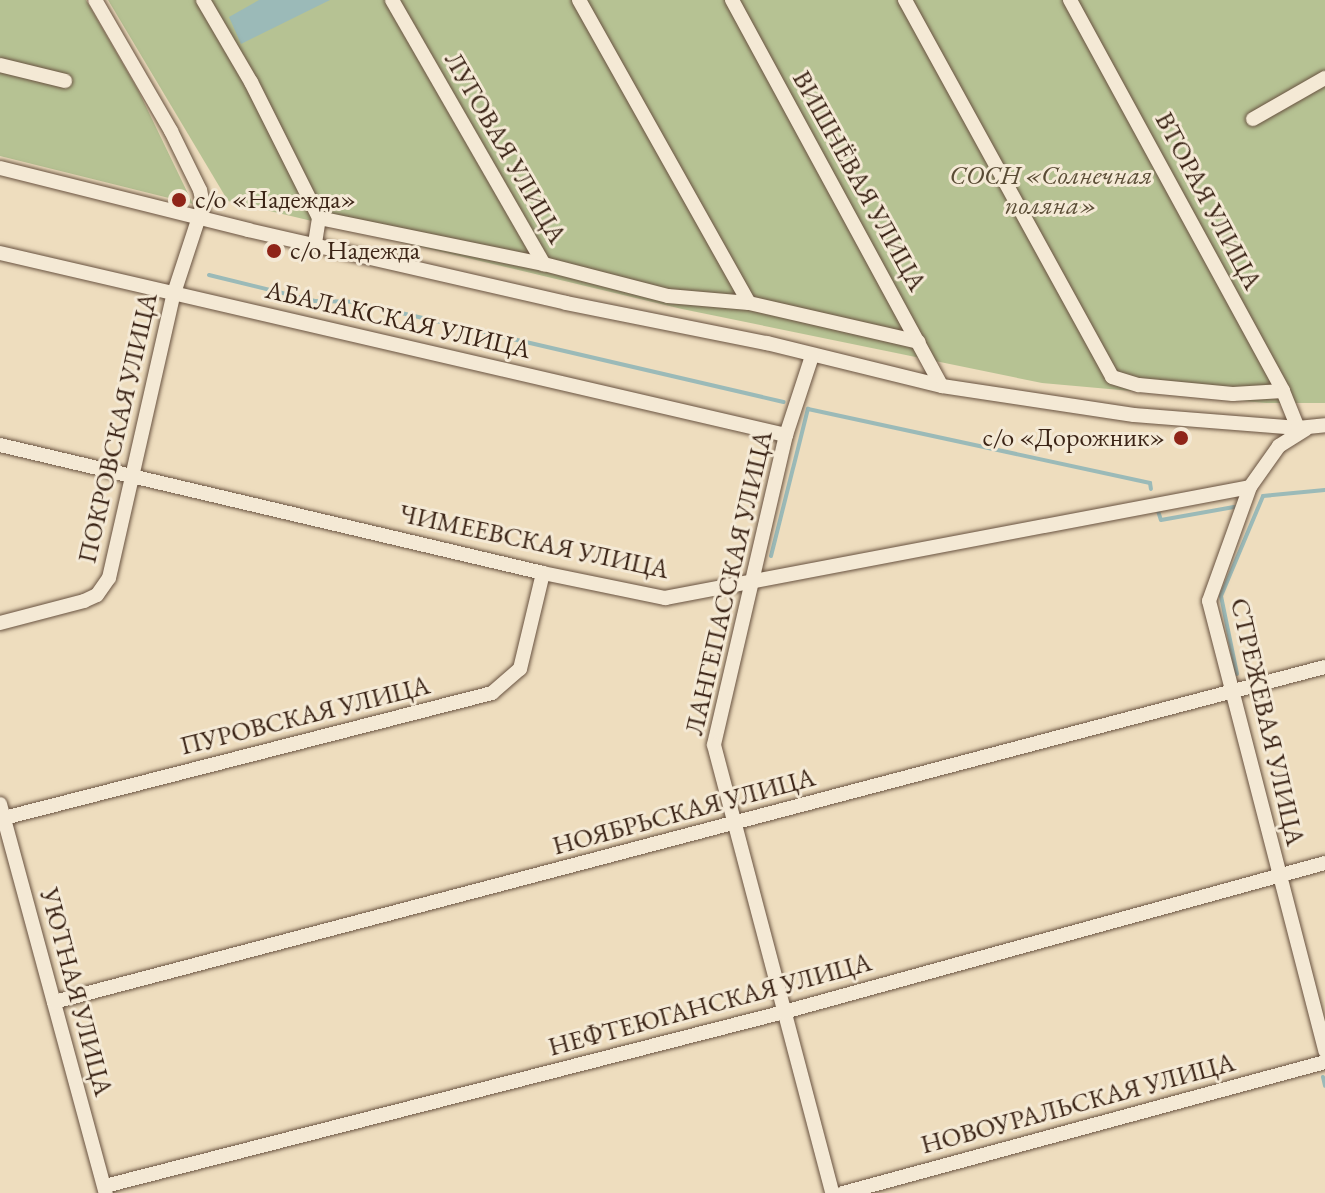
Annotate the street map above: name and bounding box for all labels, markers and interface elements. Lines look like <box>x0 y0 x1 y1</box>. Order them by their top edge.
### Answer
street label: ЛУГОВАЯ УЛИЦА <box>437 47 573 249</box>
street label: ВИШНЁВАЯ УЛИЦА <box>785 65 933 297</box>
street label: ВТОРАЯ УЛИЦА <box>1148 107 1268 295</box>
park label: СОСН «Солнечная поляна» <box>950 160 1152 222</box>
place label: с/о «Надежда» <box>195 184 356 216</box>
marker: с/о «Надежда» <box>170 191 188 209</box>
place label: с/о Надежда <box>290 235 420 267</box>
marker: с/о Надежда <box>265 242 283 260</box>
street label: АБАЛАКСКАЯ УЛИЦА <box>262 274 534 366</box>
street label: ПОКРОВСКАЯ УЛИЦА <box>72 290 164 566</box>
place label: с/о «Дорожник» <box>983 422 1165 454</box>
street label: ЛАНГЕПАССКАЯ УЛИЦА <box>679 428 779 738</box>
marker: с/о «Дорожник» <box>1172 429 1190 447</box>
street label: ЧИМЕЕВСКАЯ УЛИЦА <box>396 498 672 586</box>
street label: СТРЕЖЕВАЯ УЛИЦА <box>1223 595 1311 849</box>
street label: ПУРОВСКАЯ УЛИЦА <box>177 670 433 762</box>
street label: НОЯБРЬСКАЯ УЛИЦА <box>549 762 819 862</box>
street label: УЮТНАЯ УЛИЦА <box>33 885 119 1099</box>
street label: НЕФТЕЮГАНСКАЯ УЛИЦА <box>545 947 875 1063</box>
street label: НОВОУРАЛЬСКАЯ УЛИЦА <box>918 1047 1238 1161</box>

